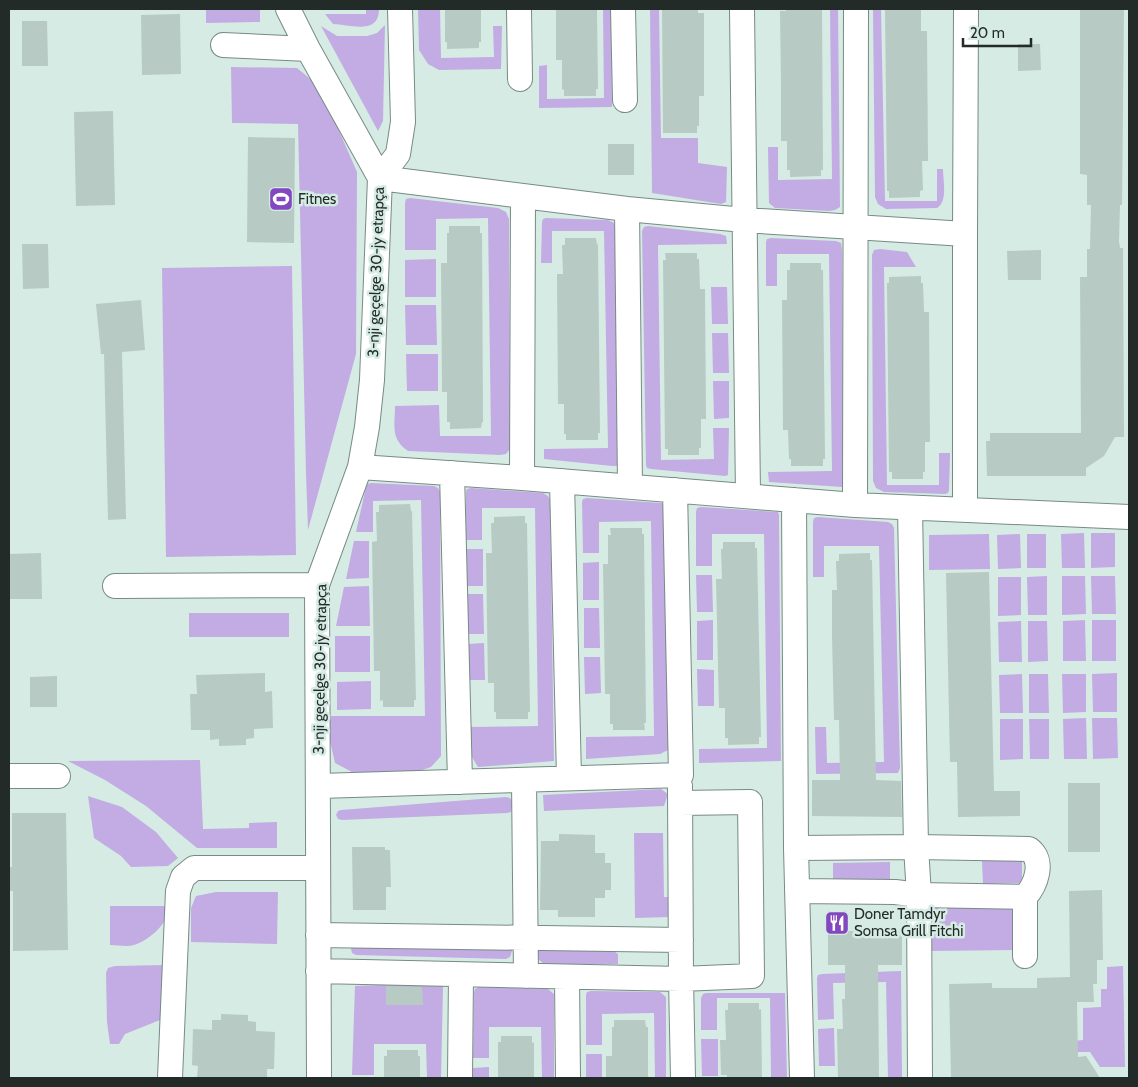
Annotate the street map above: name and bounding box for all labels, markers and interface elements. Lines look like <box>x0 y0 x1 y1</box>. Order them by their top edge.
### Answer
scale bar <box>963 15 1030 47</box>
text: 20 m <box>970 24 1005 42</box>
sports icon: Fitnes <box>268 186 294 212</box>
street label: 3-nji geçelge 30-jy etrapça <box>364 186 388 357</box>
place label: Fitnes <box>298 190 336 208</box>
street label: 3-nji geçelge 30-jy etrapça <box>310 583 330 754</box>
place label: Doner Tamdyr Somsa Grill Fitchi <box>854 905 963 940</box>
restaurant icon: Doner Tamdyr Somsa Grill Fitchi <box>824 910 850 936</box>

